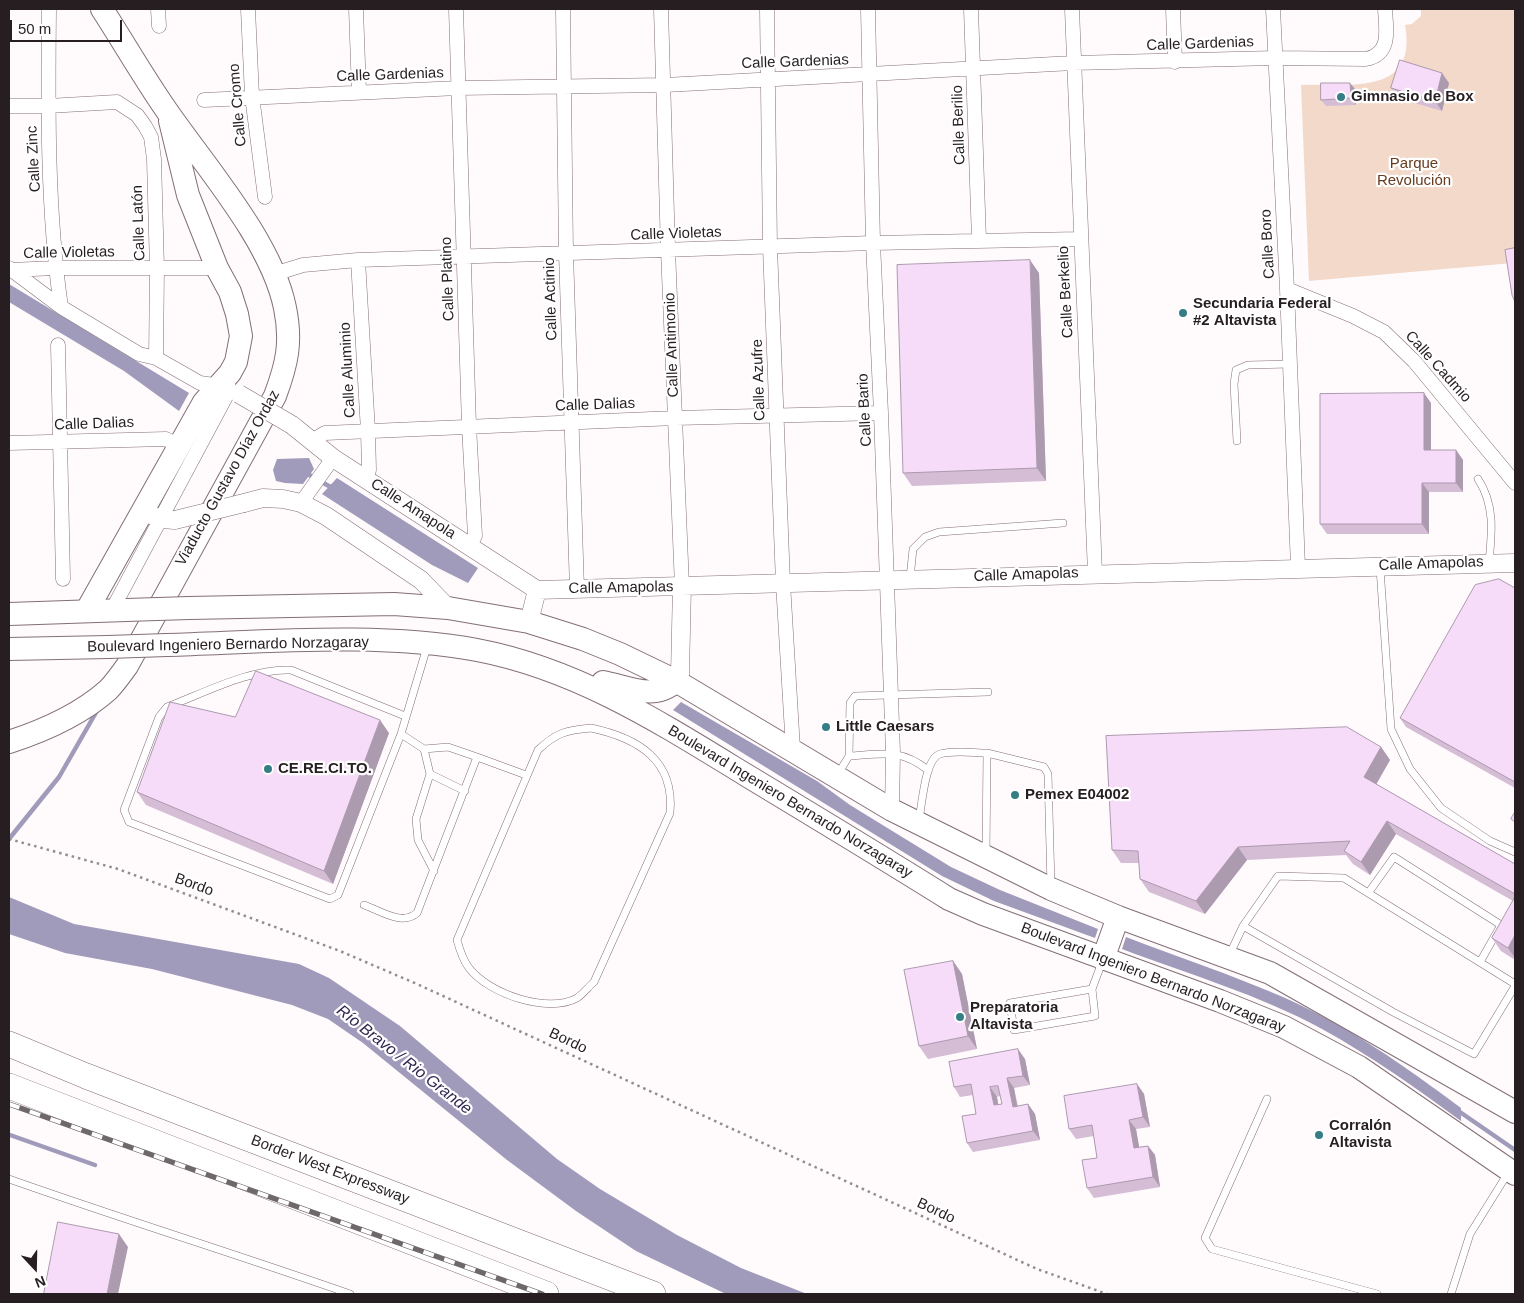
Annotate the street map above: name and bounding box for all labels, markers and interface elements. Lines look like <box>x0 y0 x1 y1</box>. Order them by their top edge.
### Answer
scale bar <box>12 10 125 42</box>
text: 50 m <box>18 20 51 37</box>
street label: Calle Gardenias <box>1146 33 1254 55</box>
street label: Calle Gardenias <box>741 51 849 73</box>
street label: Calle Cromo <box>225 63 251 147</box>
street label: Calle Gardenias <box>336 64 444 86</box>
street label: Calle Berilio <box>949 85 969 165</box>
place label: Gimnasio de Box <box>1351 88 1474 106</box>
marker: Gimnasio de Box <box>1335 91 1347 103</box>
street label: Calle Zinc <box>23 125 45 193</box>
park label: Parque Revolución <box>1377 155 1451 190</box>
street label: Calle Latón <box>129 185 149 261</box>
street label: Calle Boro <box>1257 209 1279 279</box>
street label: Calle Violetas <box>630 223 722 245</box>
street label: Calle Platino <box>438 237 458 321</box>
street label: Calle Violetas <box>23 243 115 263</box>
street label: Calle Berkelio <box>1055 245 1077 339</box>
street label: Calle Actinio <box>541 257 561 341</box>
street label: Calle Antimonio <box>661 292 683 398</box>
place label: Secundaria Federal #2 Altavista <box>1193 295 1331 330</box>
marker: Secundaria Federal #2 Altavista <box>1177 307 1189 319</box>
street label: Calle Aluminio <box>337 322 359 418</box>
street label: Calle Cadmio <box>1401 328 1475 406</box>
street label: Calle Azufre <box>749 339 769 421</box>
street label: Calle Bario <box>854 373 876 447</box>
street label: Viaducto Gustavo Díaz Ordaz <box>172 387 284 569</box>
street label: Calle Dalias <box>555 395 635 415</box>
street label: Calle Dalias <box>54 414 134 434</box>
street label: Calle Amapola <box>367 475 459 543</box>
street label: Calle Amapolas <box>1378 553 1484 575</box>
street label: Calle Amapolas <box>973 564 1079 586</box>
street label: Calle Amapolas <box>568 578 674 598</box>
street label: Boulevard Ingeniero Bernardo Norzagaray <box>87 634 369 656</box>
place label: Little Caesars <box>836 718 934 736</box>
marker: Little Caesars <box>820 721 832 733</box>
street label: Boulevard Ingeniero Bernardo Norzagaray <box>665 722 915 882</box>
place label: CE.RE.CI.TO. <box>278 760 372 778</box>
marker: CE.RE.CI.TO. <box>262 763 274 775</box>
place label: Pemex E04002 <box>1025 786 1129 804</box>
marker: Pemex E04002 <box>1009 789 1021 801</box>
street label: Bordo <box>172 870 216 900</box>
street label: Boulevard Ingeniero Bernardo Norzagaray <box>1018 919 1288 1037</box>
place label: Preparatoria Altavista <box>970 999 1058 1034</box>
water label: Río Bravo / Rio Grande <box>333 1001 475 1119</box>
marker: Preparatoria Altavista <box>954 1011 966 1023</box>
street label: Bordo <box>546 1024 590 1058</box>
place label: Corralón Altavista <box>1329 1117 1392 1152</box>
marker: Corralón Altavista <box>1313 1129 1325 1141</box>
street label: Border West Expressway <box>248 1131 412 1209</box>
street label: Bordo <box>914 1194 958 1228</box>
north arrow <box>10 1243 60 1293</box>
text: N <box>33 1273 48 1291</box>

